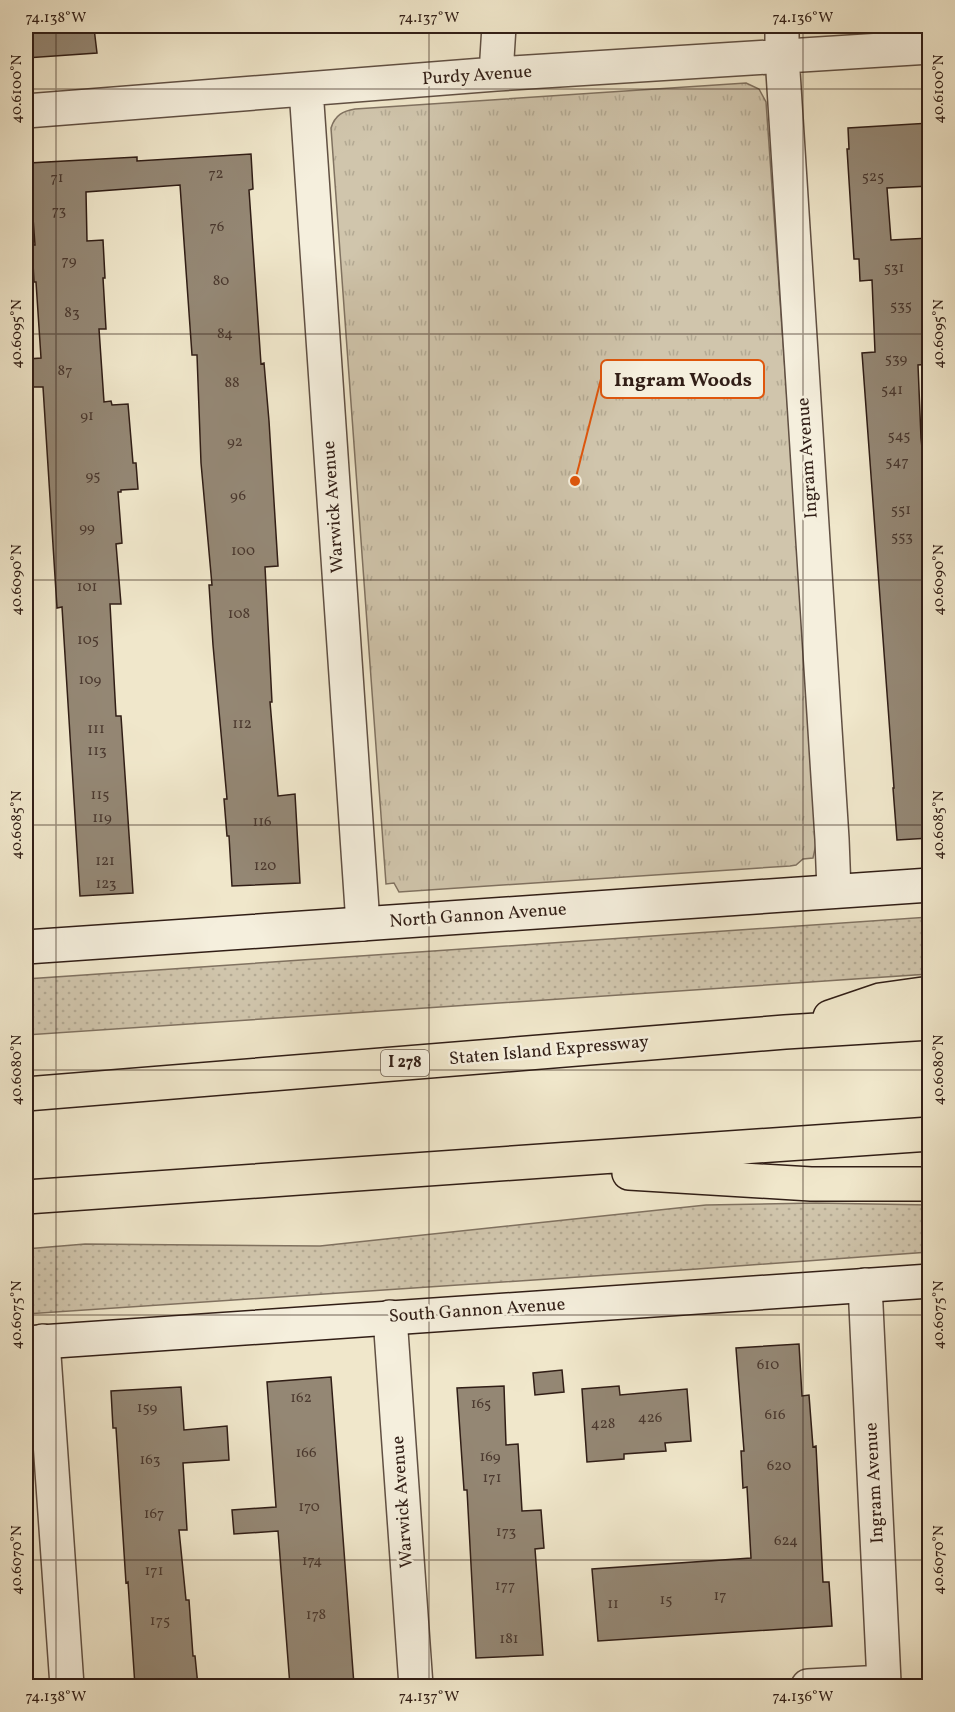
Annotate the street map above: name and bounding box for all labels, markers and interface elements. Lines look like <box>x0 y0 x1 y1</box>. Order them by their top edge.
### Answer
text: 74.138°W <box>26 8 86 29</box>
text: 74.137°W <box>399 8 459 29</box>
text: 74.136°W <box>773 8 833 29</box>
text: 40.6100°N <box>7 54 28 124</box>
text: 40.6100°N <box>929 54 950 124</box>
street label: Purdy Avenue <box>421 60 533 92</box>
house number: 72 <box>208 164 224 185</box>
house number: 525 <box>862 167 884 188</box>
house number: 71 <box>50 168 64 189</box>
house number: 73 <box>52 201 66 222</box>
house number: 76 <box>210 217 224 238</box>
house number: 79 <box>62 251 77 272</box>
house number: 531 <box>884 258 904 279</box>
house number: 80 <box>213 271 229 292</box>
house number: 535 <box>890 296 912 317</box>
text: 40.6095°N <box>7 299 28 369</box>
text: 40.6095°N <box>929 299 950 369</box>
house number: 83 <box>64 303 80 324</box>
house number: 84 <box>217 324 233 345</box>
house number: 539 <box>885 349 907 370</box>
callout: Ingram Woods <box>601 360 764 398</box>
house number: 87 <box>58 361 72 382</box>
text: Ingram Woods <box>614 367 752 395</box>
house number: 88 <box>224 373 240 394</box>
house number: 541 <box>881 380 903 401</box>
street label: Ingram Avenue <box>791 397 825 519</box>
house number: 91 <box>80 406 94 427</box>
house number: 545 <box>888 426 910 447</box>
house number: 92 <box>227 432 243 453</box>
street label: Warwick Avenue <box>317 440 351 574</box>
house number: 547 <box>885 452 909 473</box>
house number: 95 <box>86 466 100 487</box>
house number: 96 <box>230 486 246 507</box>
house number: 551 <box>891 500 911 521</box>
house number: 99 <box>79 518 95 539</box>
house number: 553 <box>891 527 913 548</box>
house number: 100 <box>231 541 255 562</box>
text: 40.6090°N <box>7 544 28 616</box>
text: 40.6090°N <box>929 544 950 616</box>
house number: 101 <box>77 577 97 598</box>
house number: 108 <box>228 604 250 625</box>
house number: 105 <box>77 630 99 651</box>
house number: 109 <box>79 670 102 691</box>
house number: 112 <box>232 714 252 735</box>
house number: 111 <box>87 719 105 740</box>
house number: 113 <box>87 741 107 762</box>
house number: 115 <box>91 785 109 806</box>
text: 40.6085°N <box>7 790 28 860</box>
text: 40.6085°N <box>929 790 950 860</box>
house number: 119 <box>92 808 112 829</box>
house number: 116 <box>252 812 272 833</box>
house number: 121 <box>95 851 115 872</box>
house number: 120 <box>254 856 276 877</box>
house number: 123 <box>95 874 117 895</box>
street label: North Gannon Avenue <box>389 897 567 935</box>
street label: Staten Island Expressway <box>448 1030 650 1072</box>
text: 40.6080°N <box>7 1035 28 1105</box>
text: 40.6080°N <box>929 1035 950 1105</box>
road number: I 278 <box>381 1050 429 1076</box>
text: 40.6075°N <box>7 1280 28 1350</box>
text: 40.6075°N <box>929 1280 950 1350</box>
street label: South Gannon Avenue <box>388 1292 566 1330</box>
house number: 610 <box>757 1355 779 1376</box>
house number: 162 <box>290 1388 312 1409</box>
house number: 165 <box>471 1394 491 1415</box>
house number: 159 <box>137 1398 157 1419</box>
house number: 616 <box>764 1405 786 1426</box>
house number: 426 <box>638 1408 662 1429</box>
house number: 428 <box>591 1414 615 1435</box>
street label: Ingram Avenue <box>859 1422 891 1544</box>
street label: Warwick Avenue <box>386 1435 420 1569</box>
house number: 166 <box>295 1443 317 1464</box>
house number: 169 <box>479 1447 501 1468</box>
house number: 163 <box>140 1450 160 1471</box>
house number: 620 <box>767 1456 791 1477</box>
house number: 171 <box>483 1468 501 1489</box>
house number: 170 <box>298 1497 320 1518</box>
house number: 167 <box>144 1504 164 1525</box>
house number: 173 <box>496 1522 516 1543</box>
text: 40.6070°N <box>7 1525 28 1595</box>
text: 40.6070°N <box>929 1525 950 1595</box>
house number: 624 <box>774 1531 798 1552</box>
house number: 174 <box>302 1551 322 1572</box>
house number: 171 <box>145 1561 163 1582</box>
house number: 177 <box>495 1576 515 1597</box>
house number: 17 <box>713 1586 727 1607</box>
house number: 15 <box>659 1590 673 1611</box>
house number: 11 <box>607 1594 619 1615</box>
house number: 178 <box>306 1605 326 1626</box>
house number: 175 <box>150 1611 170 1632</box>
house number: 181 <box>499 1629 519 1650</box>
text: 74.138°W <box>26 1687 86 1708</box>
text: 74.137°W <box>399 1687 459 1708</box>
text: 74.136°W <box>773 1687 833 1708</box>

